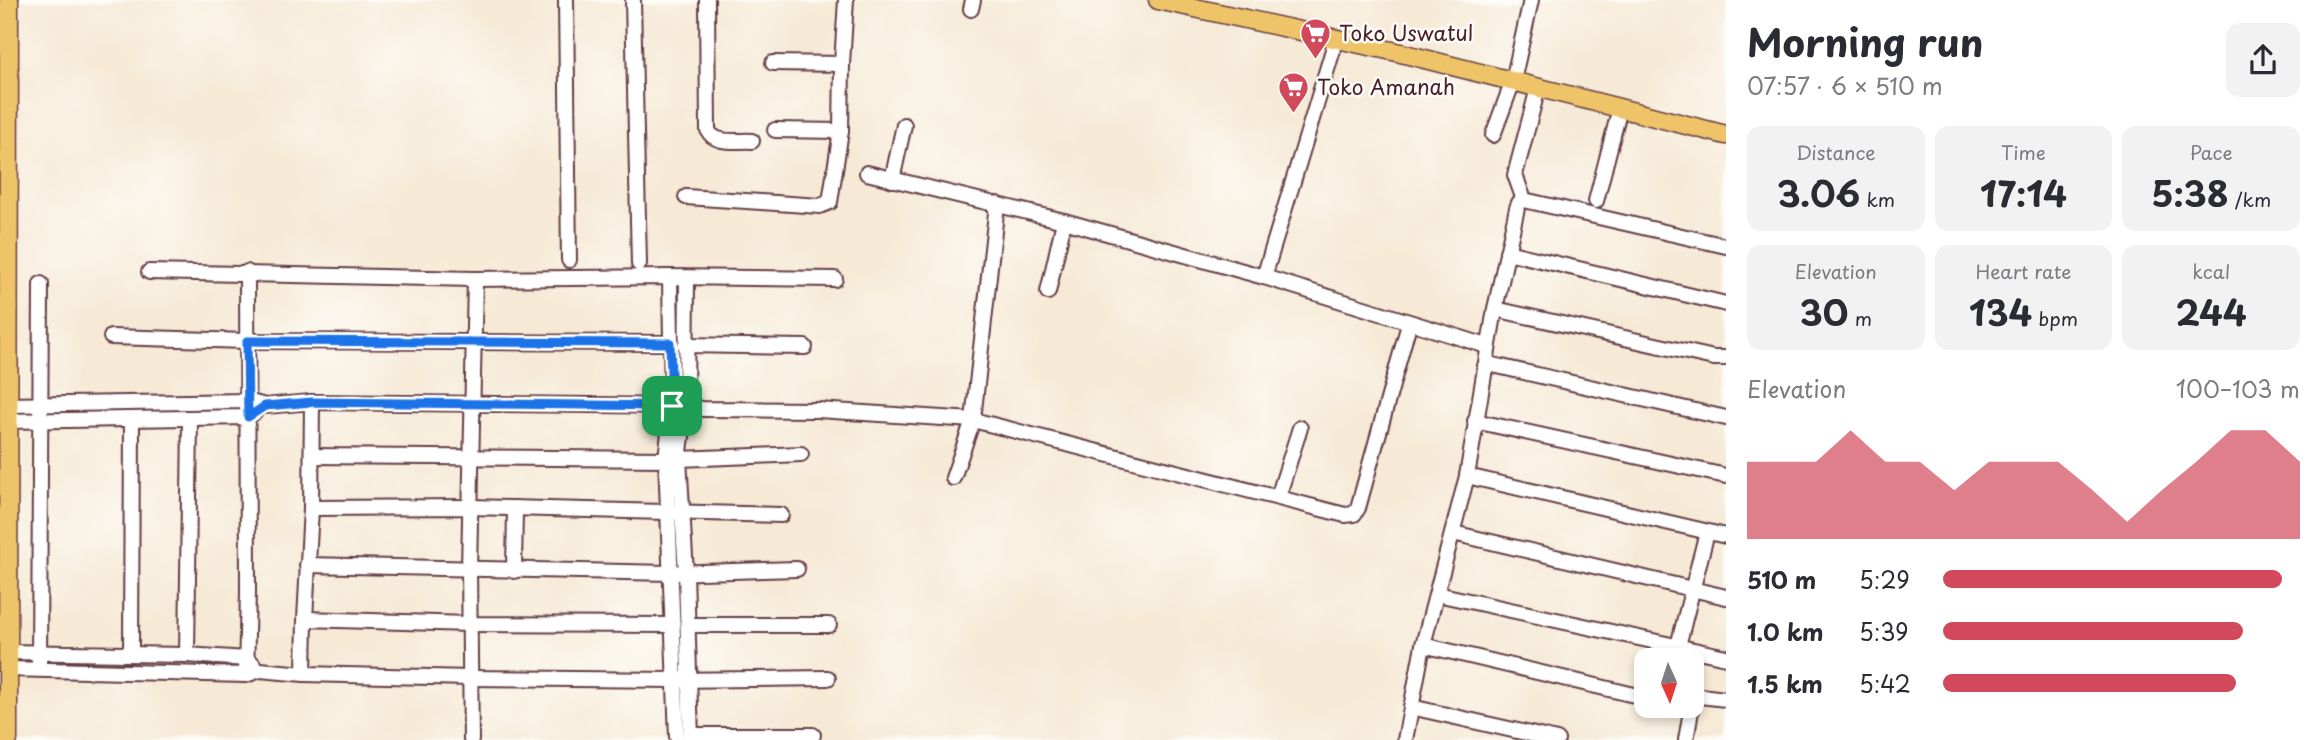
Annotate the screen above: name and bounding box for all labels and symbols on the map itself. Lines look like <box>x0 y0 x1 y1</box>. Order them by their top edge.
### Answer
place label: Toko Uswatul <box>1339 16 1473 48</box>
supermarket icon: Toko Uswatul <box>1299 17 1333 61</box>
place label: Toko Amanah <box>1317 70 1455 102</box>
supermarket icon: Toko Amanah <box>1277 71 1311 115</box>
pin <box>642 376 702 436</box>
north arrow <box>1634 648 1704 718</box>

